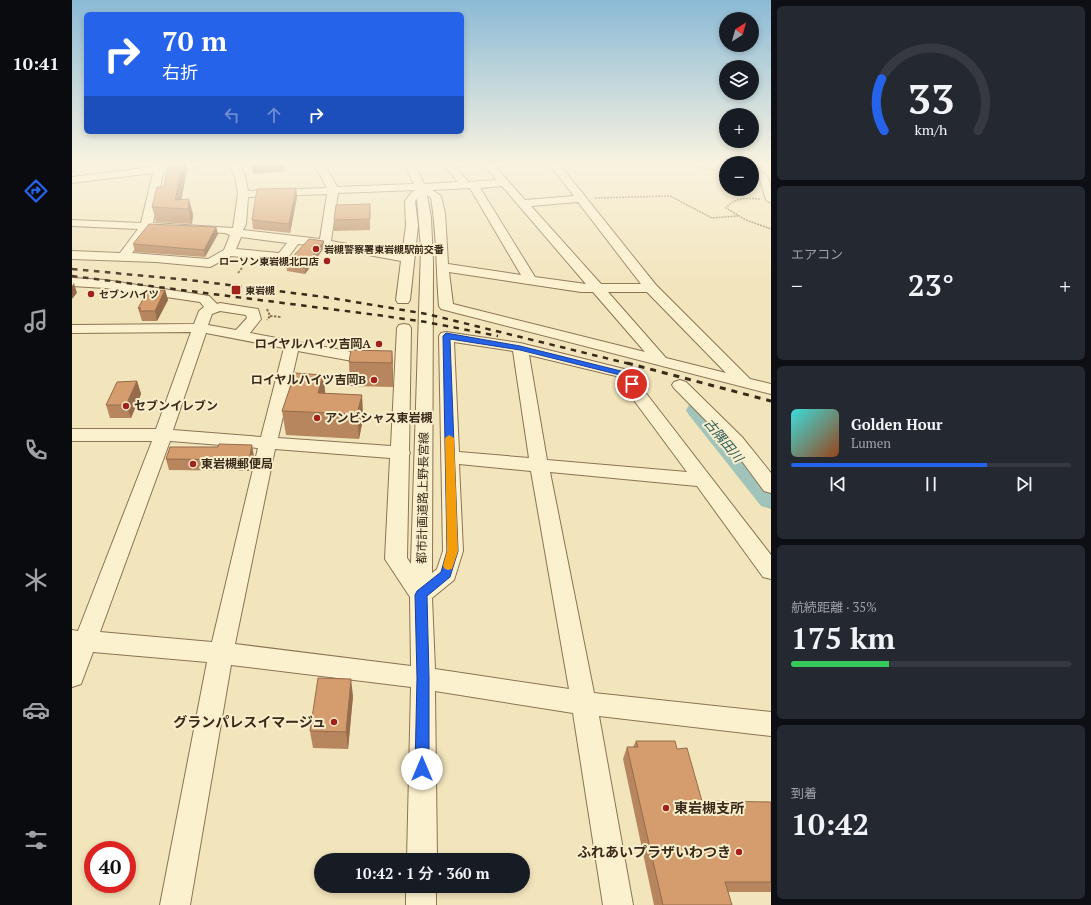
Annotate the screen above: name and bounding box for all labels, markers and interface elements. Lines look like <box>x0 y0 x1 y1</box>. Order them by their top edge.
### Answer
north arrow <box>719 12 759 52</box>
map controls <box>719 12 759 196</box>
text: 70 m <box>162 22 227 59</box>
icon: right <box>96 28 148 80</box>
text: 10:41 <box>13 51 59 75</box>
text: 右折 <box>162 60 198 84</box>
button: layers <box>719 60 759 100</box>
text: 33 <box>907 71 955 126</box>
icon: left <box>221 104 243 126</box>
icon: ahead <box>263 104 285 126</box>
icon: right <box>305 104 327 126</box>
button: + <box>719 108 759 148</box>
text: km/h <box>915 119 948 138</box>
button: − <box>719 156 759 196</box>
icon: directions <box>22 177 50 205</box>
place label: 岩槻警察署東岩槻駅前交番 <box>324 243 444 256</box>
marker: 岩槻警察署東岩槻駅前交番 <box>311 244 321 254</box>
text: エアコン <box>791 245 843 263</box>
place label: ローソン東岩槻北口店 <box>219 255 319 268</box>
marker: ローソン東岩槻北口店 <box>322 256 332 266</box>
text: 23° <box>908 265 954 305</box>
text: − <box>791 271 803 300</box>
text: + <box>1059 271 1071 300</box>
marker: 東岩槻 <box>230 284 242 296</box>
place label: 東岩槻 <box>245 284 275 297</box>
place label: セブンハイツ <box>99 288 159 301</box>
marker: セブンハイツ <box>86 289 96 299</box>
icon: music <box>22 307 50 335</box>
place label: ロイヤルハイツ吉岡A <box>255 336 371 351</box>
marker: ロイヤルハイツ吉岡A <box>374 339 384 349</box>
pin <box>615 367 649 401</box>
place label: ロイヤルハイツ吉岡B <box>251 372 366 387</box>
icon: arrive <box>621 373 643 395</box>
marker: ロイヤルハイツ吉岡B <box>369 375 379 385</box>
place label: セブンイレブン <box>134 398 218 413</box>
marker: セブンイレブン <box>121 401 131 411</box>
place label: アンビシャス東岩槻 <box>325 410 433 425</box>
marker: アンビシャス東岩槻 <box>312 413 322 423</box>
water label: 古隅田川 <box>700 414 749 467</box>
text: Golden Hour <box>851 414 943 434</box>
street label: 都市計画道路上野長宮線 <box>414 432 431 564</box>
text: Lumen <box>851 434 891 452</box>
icon: phone <box>22 436 50 464</box>
place label: 東岩槻郵便局 <box>201 456 273 471</box>
marker: 東岩槻郵便局 <box>188 459 198 469</box>
icon: previous <box>827 473 849 495</box>
icon: pause <box>920 473 942 495</box>
icon: next <box>1013 473 1035 495</box>
icon: climate <box>22 566 50 594</box>
text: 航続距離 · 35% <box>791 598 877 616</box>
text: 175 km <box>791 618 895 658</box>
icon: car <box>22 696 50 724</box>
place label: グランパレスイマージュ <box>173 712 326 731</box>
marker: グランパレスイマージュ <box>329 717 339 727</box>
position arrow <box>401 748 443 790</box>
text: 到着 <box>791 784 817 802</box>
place label: 東岩槻支所 <box>674 798 744 817</box>
marker: 東岩槻支所 <box>661 803 671 813</box>
text: 10:42 <box>791 804 869 844</box>
icon: filters <box>22 826 50 854</box>
speed limit sign: 40 <box>84 841 136 893</box>
place label: ふれあいプラザいわつき <box>577 842 731 861</box>
marker: ふれあいプラザいわつき <box>734 847 744 857</box>
text: 10:42 · 1 分 · 360 m <box>355 863 490 883</box>

